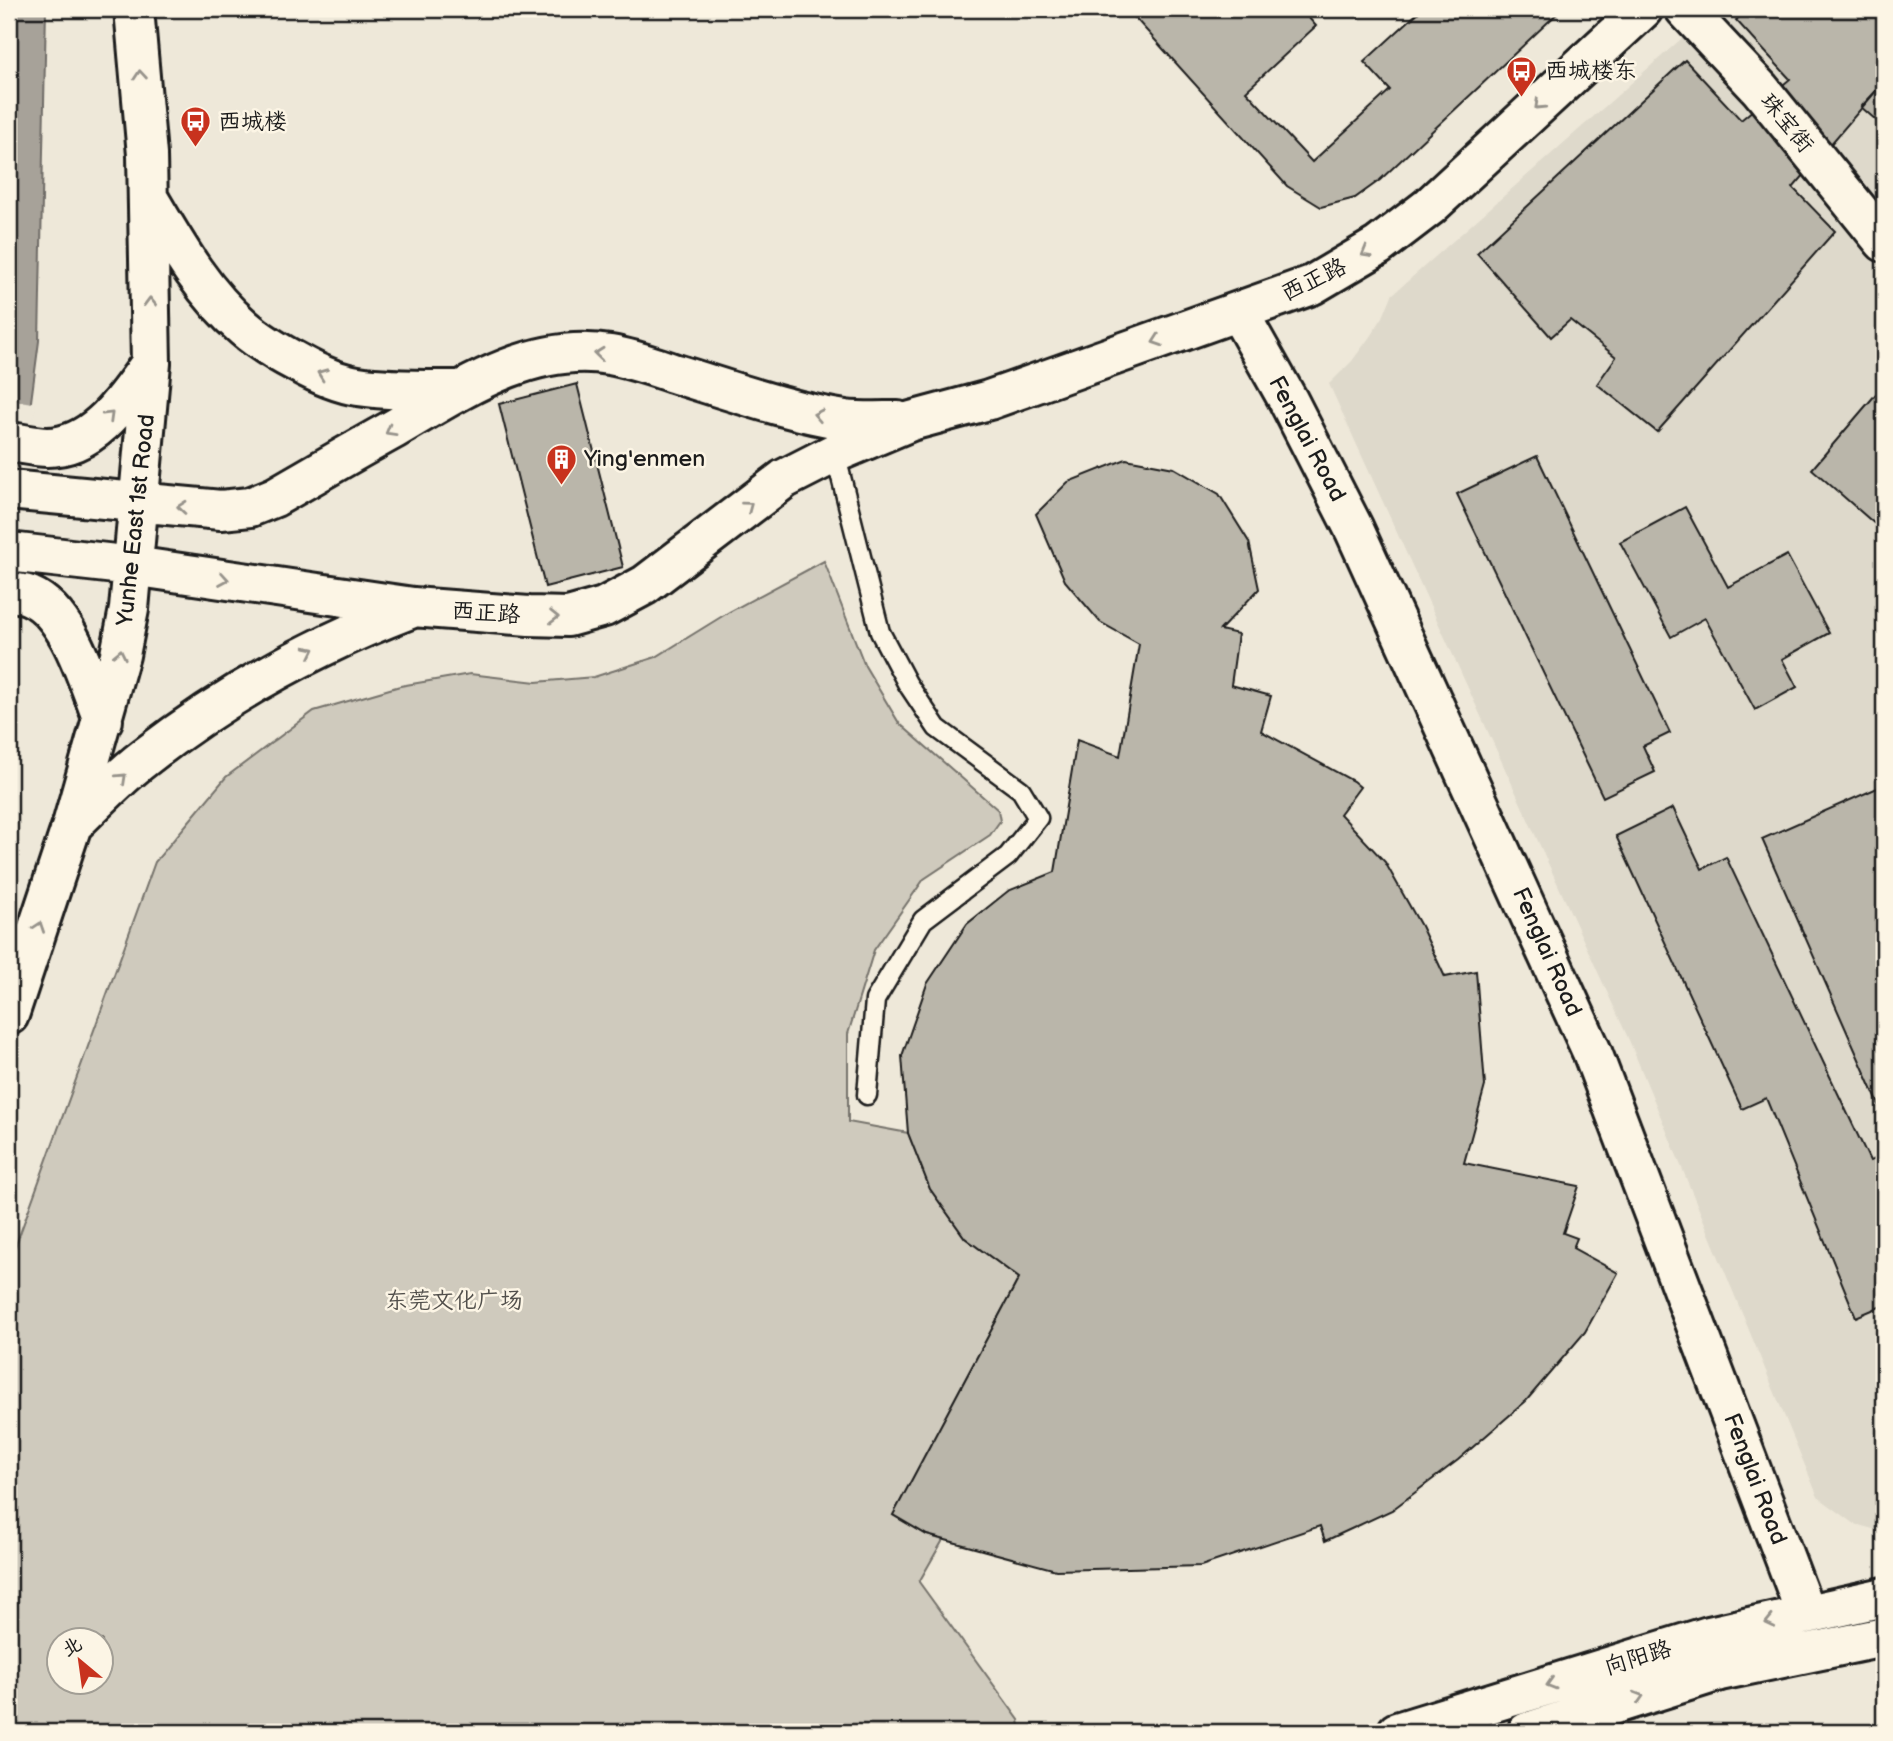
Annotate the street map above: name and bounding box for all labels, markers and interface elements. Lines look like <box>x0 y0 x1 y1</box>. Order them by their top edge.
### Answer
bus stop icon: 西城楼东 <box>1505 54 1539 98</box>
place label: 西城楼东 <box>1545 57 1637 85</box>
one-way arrow <box>133 69 148 80</box>
street label: 珠宝街 <box>1754 87 1820 159</box>
one-way arrow <box>1534 97 1547 109</box>
bus stop icon: 西城楼 <box>178 105 212 149</box>
place label: 西城楼 <box>218 108 287 136</box>
one-way arrow <box>1361 245 1374 258</box>
street label: 西正路 <box>1277 252 1351 308</box>
one-way arrow <box>142 296 158 307</box>
one-way arrow <box>1152 333 1164 347</box>
one-way arrow <box>594 347 605 362</box>
one-way arrow <box>316 368 328 382</box>
street label: Fenglai Road <box>1262 371 1352 507</box>
one-way arrow <box>812 408 824 423</box>
one-way arrow <box>100 412 113 425</box>
street label: Yunhe East 1st Road <box>111 413 161 628</box>
one-way arrow <box>384 423 397 436</box>
building icon: Ying'enmen <box>544 442 578 486</box>
place label: Ying'enmen <box>583 445 705 473</box>
one-way arrow <box>176 500 187 515</box>
one-way arrow <box>740 502 753 515</box>
one-way arrow <box>218 571 230 586</box>
street label: 西正路 <box>451 597 521 629</box>
one-way arrow <box>550 609 560 625</box>
one-way arrow <box>303 645 315 659</box>
one-way arrow <box>112 648 126 660</box>
one-way arrow <box>114 774 127 786</box>
street label: Fenglai Road <box>1506 883 1588 1021</box>
one-way arrow <box>31 921 45 933</box>
park label: 东莞文化广场 <box>385 1287 523 1315</box>
street label: Fenglai Road <box>1717 1410 1793 1548</box>
one-way arrow <box>1764 1614 1776 1628</box>
north arrow <box>46 1626 116 1696</box>
text: 北 <box>59 1633 86 1662</box>
street label: 向阳路 <box>1601 1635 1675 1681</box>
one-way arrow <box>1545 1676 1558 1690</box>
one-way arrow <box>1632 1691 1645 1705</box>

